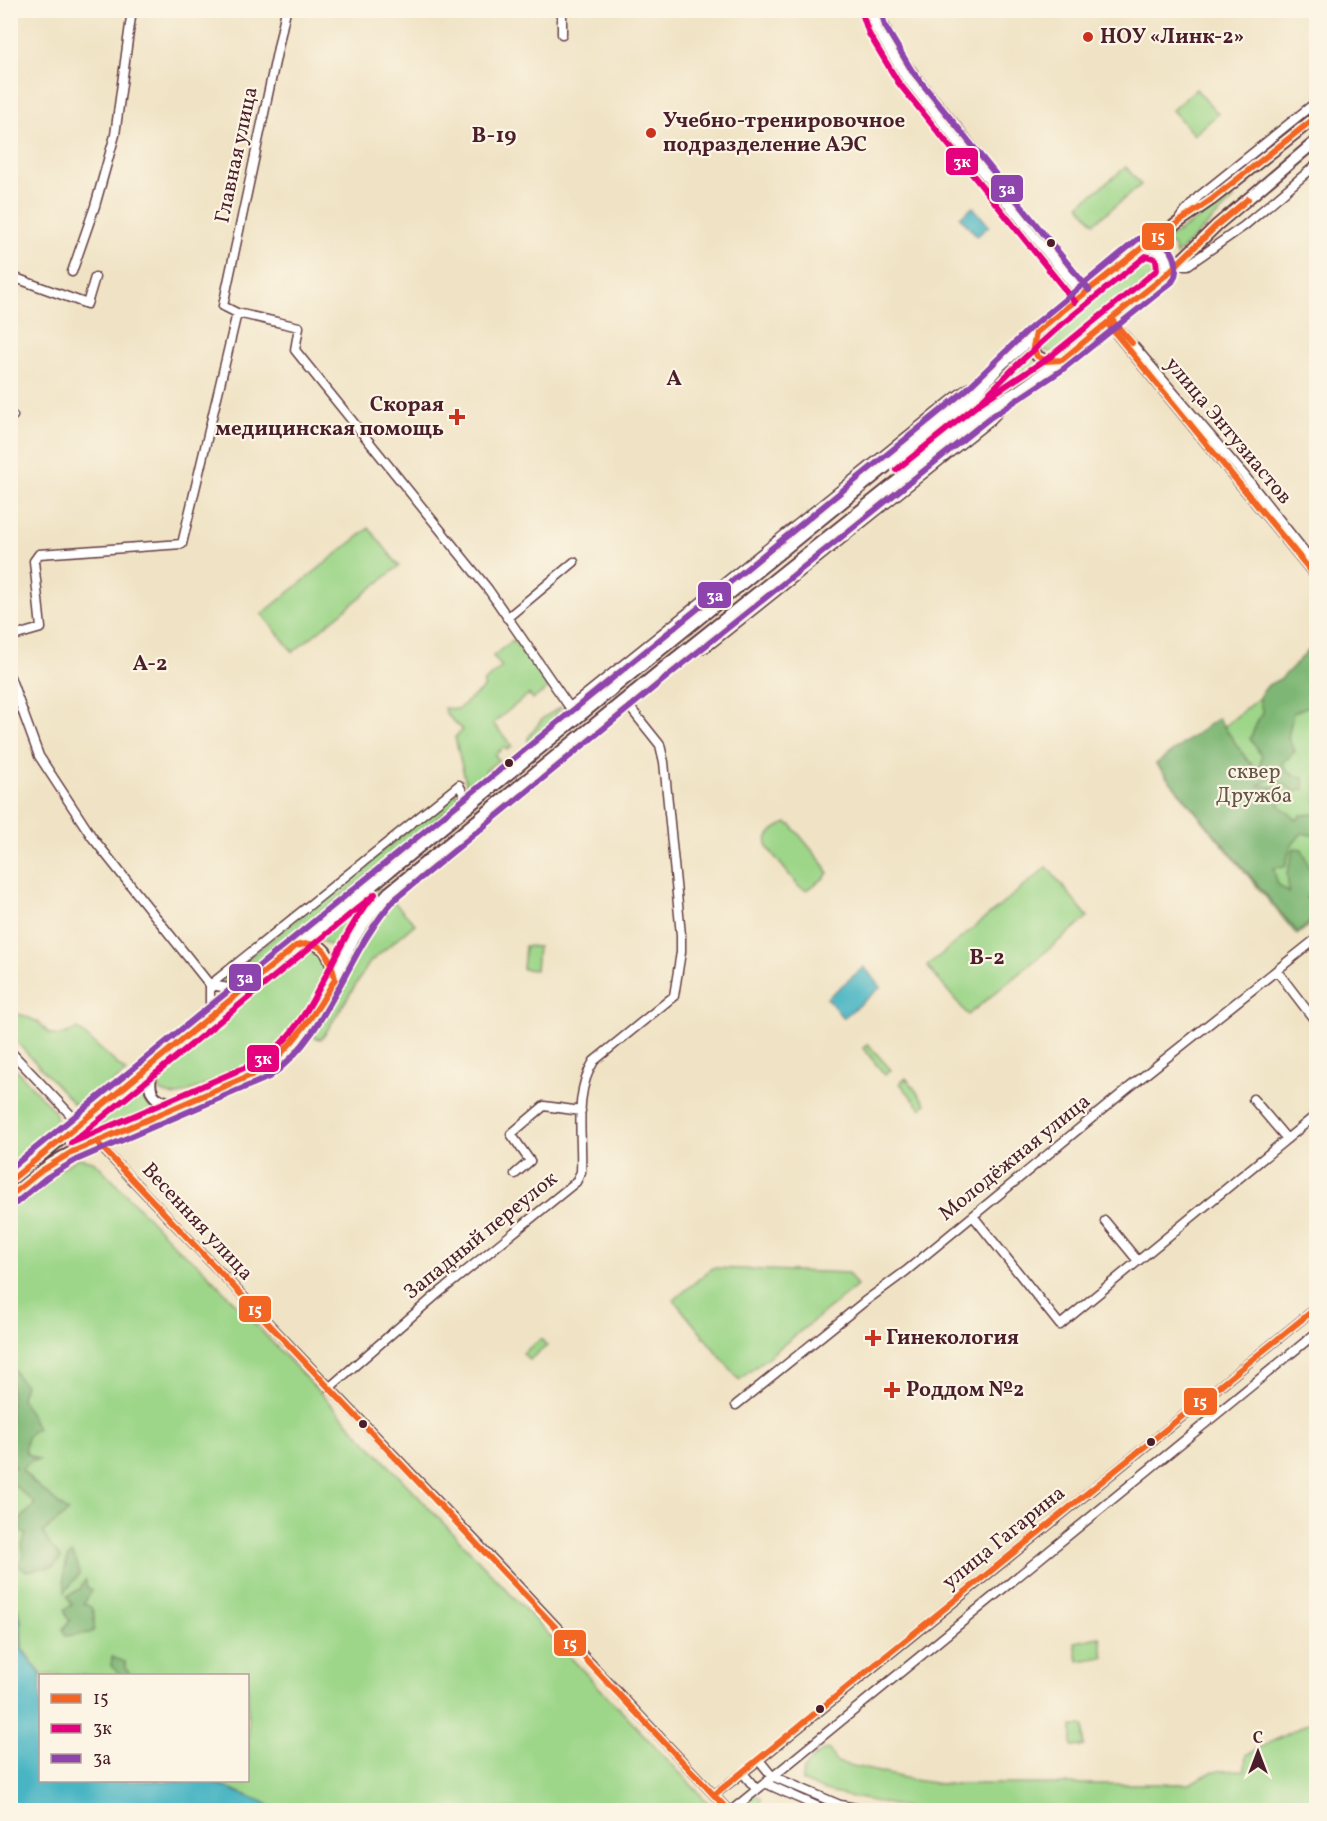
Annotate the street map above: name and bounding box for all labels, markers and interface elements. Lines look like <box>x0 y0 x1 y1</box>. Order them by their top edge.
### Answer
place label: НОУ «Линк-2» <box>1100 23 1244 52</box>
marker: НОУ «Линк-2» <box>1081 30 1095 44</box>
street label: Главная улица <box>208 84 266 226</box>
place label: Учебно-тренировочное подразделение АЭС <box>663 107 905 160</box>
district label: В-19 <box>472 121 516 152</box>
marker: Учебно-тренировочное подразделение АЭС <box>644 126 658 140</box>
line badge: 3к <box>945 147 979 176</box>
text: 3к <box>953 152 971 174</box>
line badge: 3а <box>990 174 1024 203</box>
text: 3а <box>999 179 1016 201</box>
line badge: 15 <box>1141 222 1175 251</box>
text: 15 <box>1151 227 1165 249</box>
unlabelled marker <box>1045 237 1057 249</box>
street label: улица Энтузиастов <box>1158 351 1298 511</box>
district label: А <box>666 364 682 395</box>
place label: Скорая медицинская помощь <box>215 391 444 444</box>
marker: Скорая медицинская помощь <box>448 408 466 426</box>
line badge: 3а <box>697 581 732 609</box>
text: 3а <box>707 586 724 608</box>
district label: А-2 <box>132 649 168 680</box>
unlabelled marker <box>503 757 515 769</box>
park label: сквер Дружба <box>1216 758 1292 811</box>
district label: В-2 <box>969 943 1005 974</box>
line badge: 3а <box>228 963 262 992</box>
text: 3а <box>237 968 254 990</box>
line badge: 3к <box>246 1044 280 1073</box>
text: 3к <box>254 1049 272 1071</box>
street label: Молодёжная улица <box>933 1088 1097 1228</box>
street label: Весенняя улица <box>135 1157 259 1287</box>
street label: Западный переулок <box>398 1165 564 1307</box>
line badge: 15 <box>238 1295 272 1323</box>
text: 15 <box>248 1300 262 1322</box>
place label: Гинекология <box>886 1324 1019 1353</box>
marker: Гинекология <box>864 1329 882 1347</box>
place label: Роддом №2 <box>906 1376 1024 1405</box>
marker: Роддом №2 <box>883 1381 901 1399</box>
line badge: 15 <box>1183 1387 1218 1416</box>
text: 15 <box>1193 1392 1207 1414</box>
unlabelled marker <box>357 1418 369 1430</box>
unlabelled marker <box>1145 1436 1157 1448</box>
street label: улица Гагарина <box>936 1479 1072 1597</box>
line badge: 15 <box>553 1629 587 1657</box>
text: 15 <box>563 1634 577 1656</box>
legend <box>39 1674 249 1782</box>
text: 15 <box>93 1687 109 1712</box>
unlabelled marker <box>814 1703 826 1715</box>
text: 3к <box>93 1717 112 1742</box>
north arrow <box>1228 1722 1288 1782</box>
text: С <box>1253 1728 1263 1750</box>
text: 3а <box>93 1747 111 1772</box>

